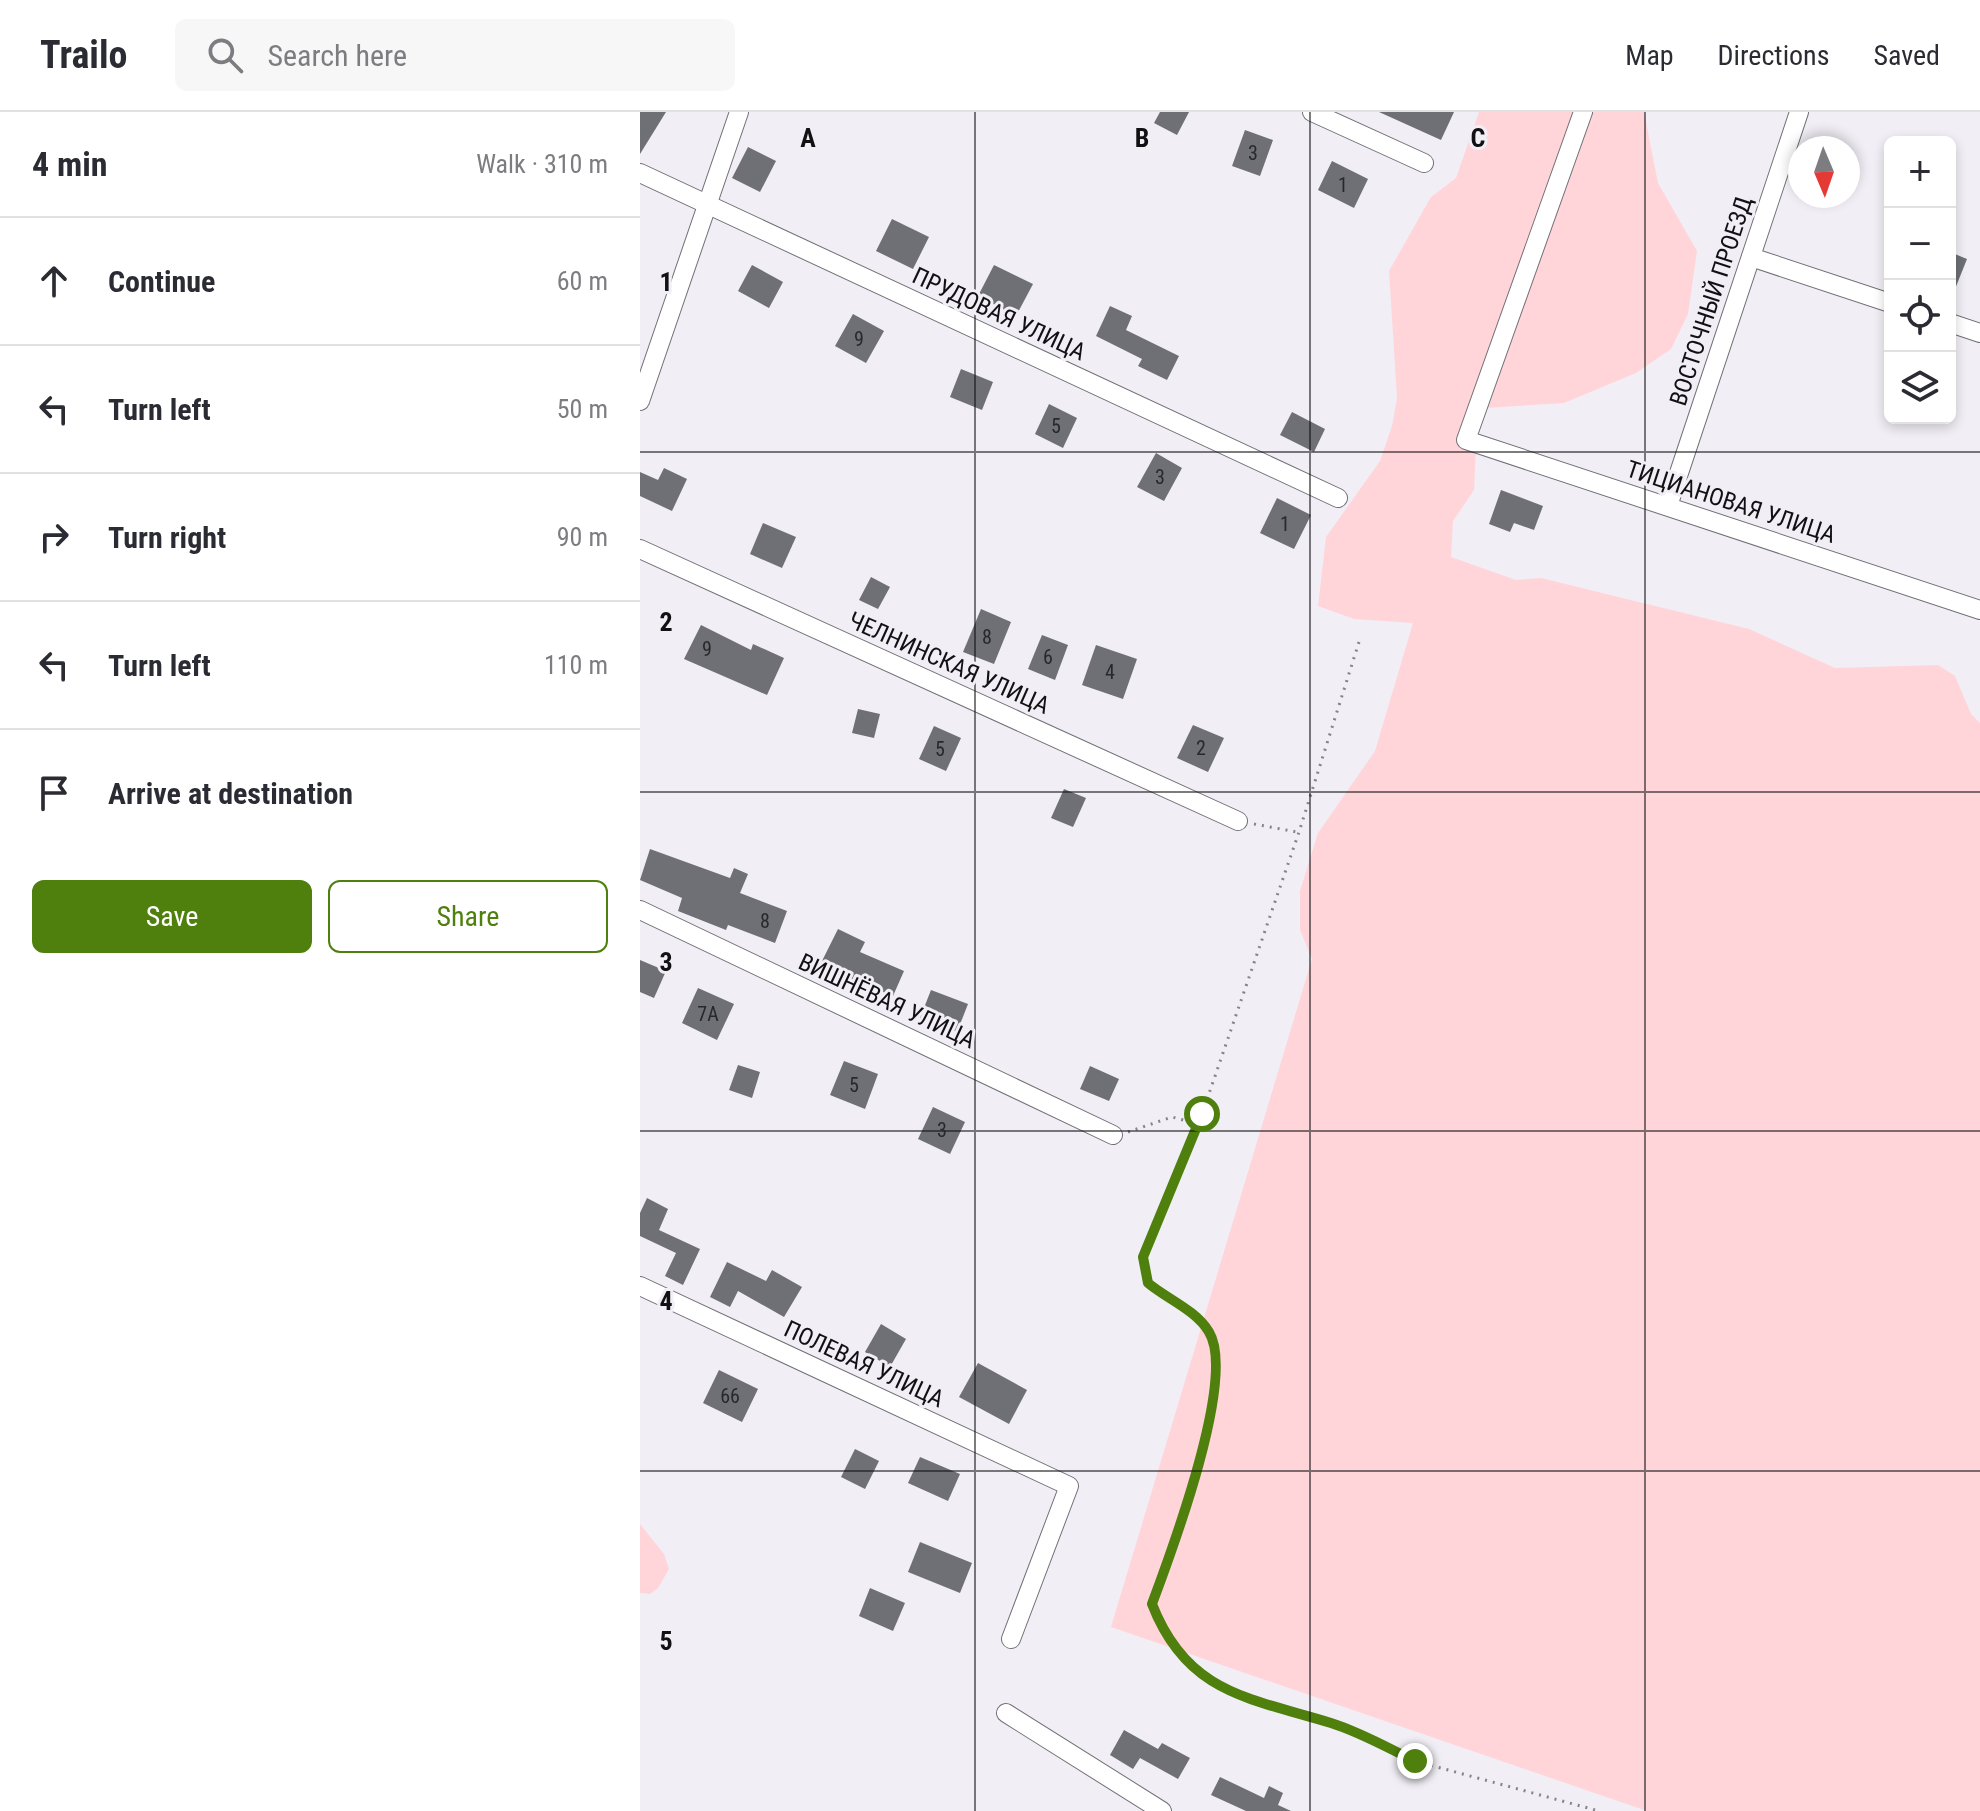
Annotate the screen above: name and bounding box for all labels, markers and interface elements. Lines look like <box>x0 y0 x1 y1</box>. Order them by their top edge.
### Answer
search box <box>175 19 735 91</box>
text: Trailo <box>40 33 127 77</box>
icon: search <box>203 33 247 77</box>
text: Search here <box>267 38 407 73</box>
text: Map <box>1625 39 1674 72</box>
text: Directions <box>1718 39 1829 72</box>
text: Saved <box>1873 39 1940 72</box>
text: A <box>800 123 816 153</box>
text: B <box>1135 123 1149 153</box>
text: C <box>1471 123 1486 153</box>
north arrow <box>1788 136 1860 208</box>
map controls <box>1884 136 1956 424</box>
button: + <box>1884 136 1956 208</box>
house number: 3 <box>1248 141 1258 165</box>
text: 4 min <box>32 144 108 184</box>
text: Walk · 310 m <box>476 149 608 179</box>
house number: 1 <box>1338 173 1348 197</box>
street label: ВОСТОЧНЫЙ ПРОЕЗД <box>1664 193 1758 409</box>
button: − <box>1884 208 1956 280</box>
icon: ahead <box>32 259 76 303</box>
street label: ПРУДОВАЯ УЛИЦА <box>908 262 1090 366</box>
text: Continue <box>108 264 215 299</box>
text: 60 m <box>557 266 608 296</box>
text: 1 <box>659 267 673 297</box>
button: locate <box>1884 280 1956 352</box>
house number: 9 <box>854 327 864 351</box>
button: layers <box>1884 352 1956 424</box>
icon: left <box>32 387 76 431</box>
text: Turn left <box>108 392 211 427</box>
text: 50 m <box>557 394 608 424</box>
house number: 5 <box>1051 414 1061 438</box>
street label: ТИЦИАНОВАЯ УЛИЦА <box>1623 455 1839 549</box>
house number: 3 <box>1155 465 1165 489</box>
house number: 1 <box>1280 512 1290 536</box>
icon: right <box>32 515 76 559</box>
text: Turn right <box>108 520 226 555</box>
text: 90 m <box>557 522 608 552</box>
street label: ЧЕЛНИНСКАЯ УЛИЦА <box>844 606 1054 720</box>
text: 2 <box>659 607 673 637</box>
house number: 8 <box>982 625 992 649</box>
house number: 9 <box>702 637 712 661</box>
icon: left <box>32 643 76 687</box>
house number: 6 <box>1043 645 1053 669</box>
text: Turn left <box>108 648 211 683</box>
text: 110 m <box>544 650 608 680</box>
house number: 4 <box>1105 660 1115 684</box>
house number: 2 <box>1196 736 1206 760</box>
house number: 5 <box>935 737 945 761</box>
icon: arrive <box>32 771 76 815</box>
text: Arrive at destination <box>108 776 353 811</box>
button: Save <box>32 880 312 953</box>
button: Share <box>328 880 608 953</box>
house number: 8 <box>760 909 770 933</box>
text: 3 <box>659 947 673 977</box>
street label: ВИШНЁВАЯ УЛИЦА <box>794 948 980 1054</box>
house number: 7А <box>697 1002 719 1026</box>
house number: 5 <box>849 1073 859 1097</box>
route start <box>1184 1096 1220 1132</box>
house number: 3 <box>937 1118 947 1142</box>
text: 4 <box>659 1286 673 1316</box>
street label: ПОЛЕВАЯ УЛИЦА <box>780 1315 949 1413</box>
house number: 66 <box>720 1384 740 1408</box>
text: 5 <box>659 1626 673 1656</box>
route end <box>1397 1743 1433 1779</box>

